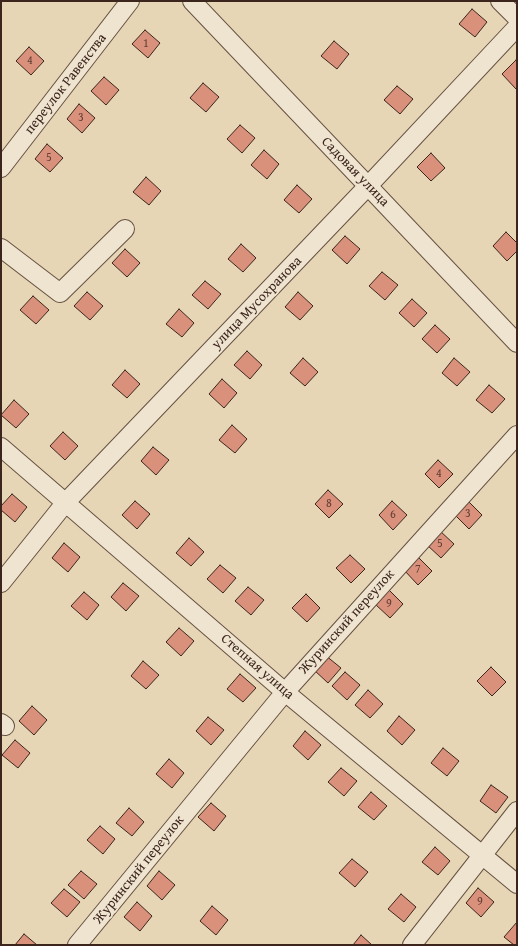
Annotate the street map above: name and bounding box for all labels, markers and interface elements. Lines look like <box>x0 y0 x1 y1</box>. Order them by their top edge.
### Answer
street label: переулок Равенства <box>21 30 111 138</box>
house number: 1 <box>143 37 149 51</box>
house number: 4 <box>27 54 33 68</box>
house number: 3 <box>78 111 84 125</box>
street label: Садовая улица <box>318 134 392 210</box>
house number: 5 <box>46 151 52 165</box>
street label: улица Мусохранова <box>208 253 306 353</box>
house number: 4 <box>436 467 442 481</box>
house number: 8 <box>326 497 332 511</box>
house number: 3 <box>465 507 471 521</box>
house number: 6 <box>390 508 396 522</box>
house number: 5 <box>437 537 443 551</box>
house number: 7 <box>415 563 421 577</box>
street label: Журинский переулок <box>296 566 398 678</box>
house number: 9 <box>386 597 392 611</box>
street label: Степная улица <box>217 631 297 703</box>
street label: Журинский переулок <box>90 812 188 928</box>
house number: 9 <box>477 895 483 909</box>

